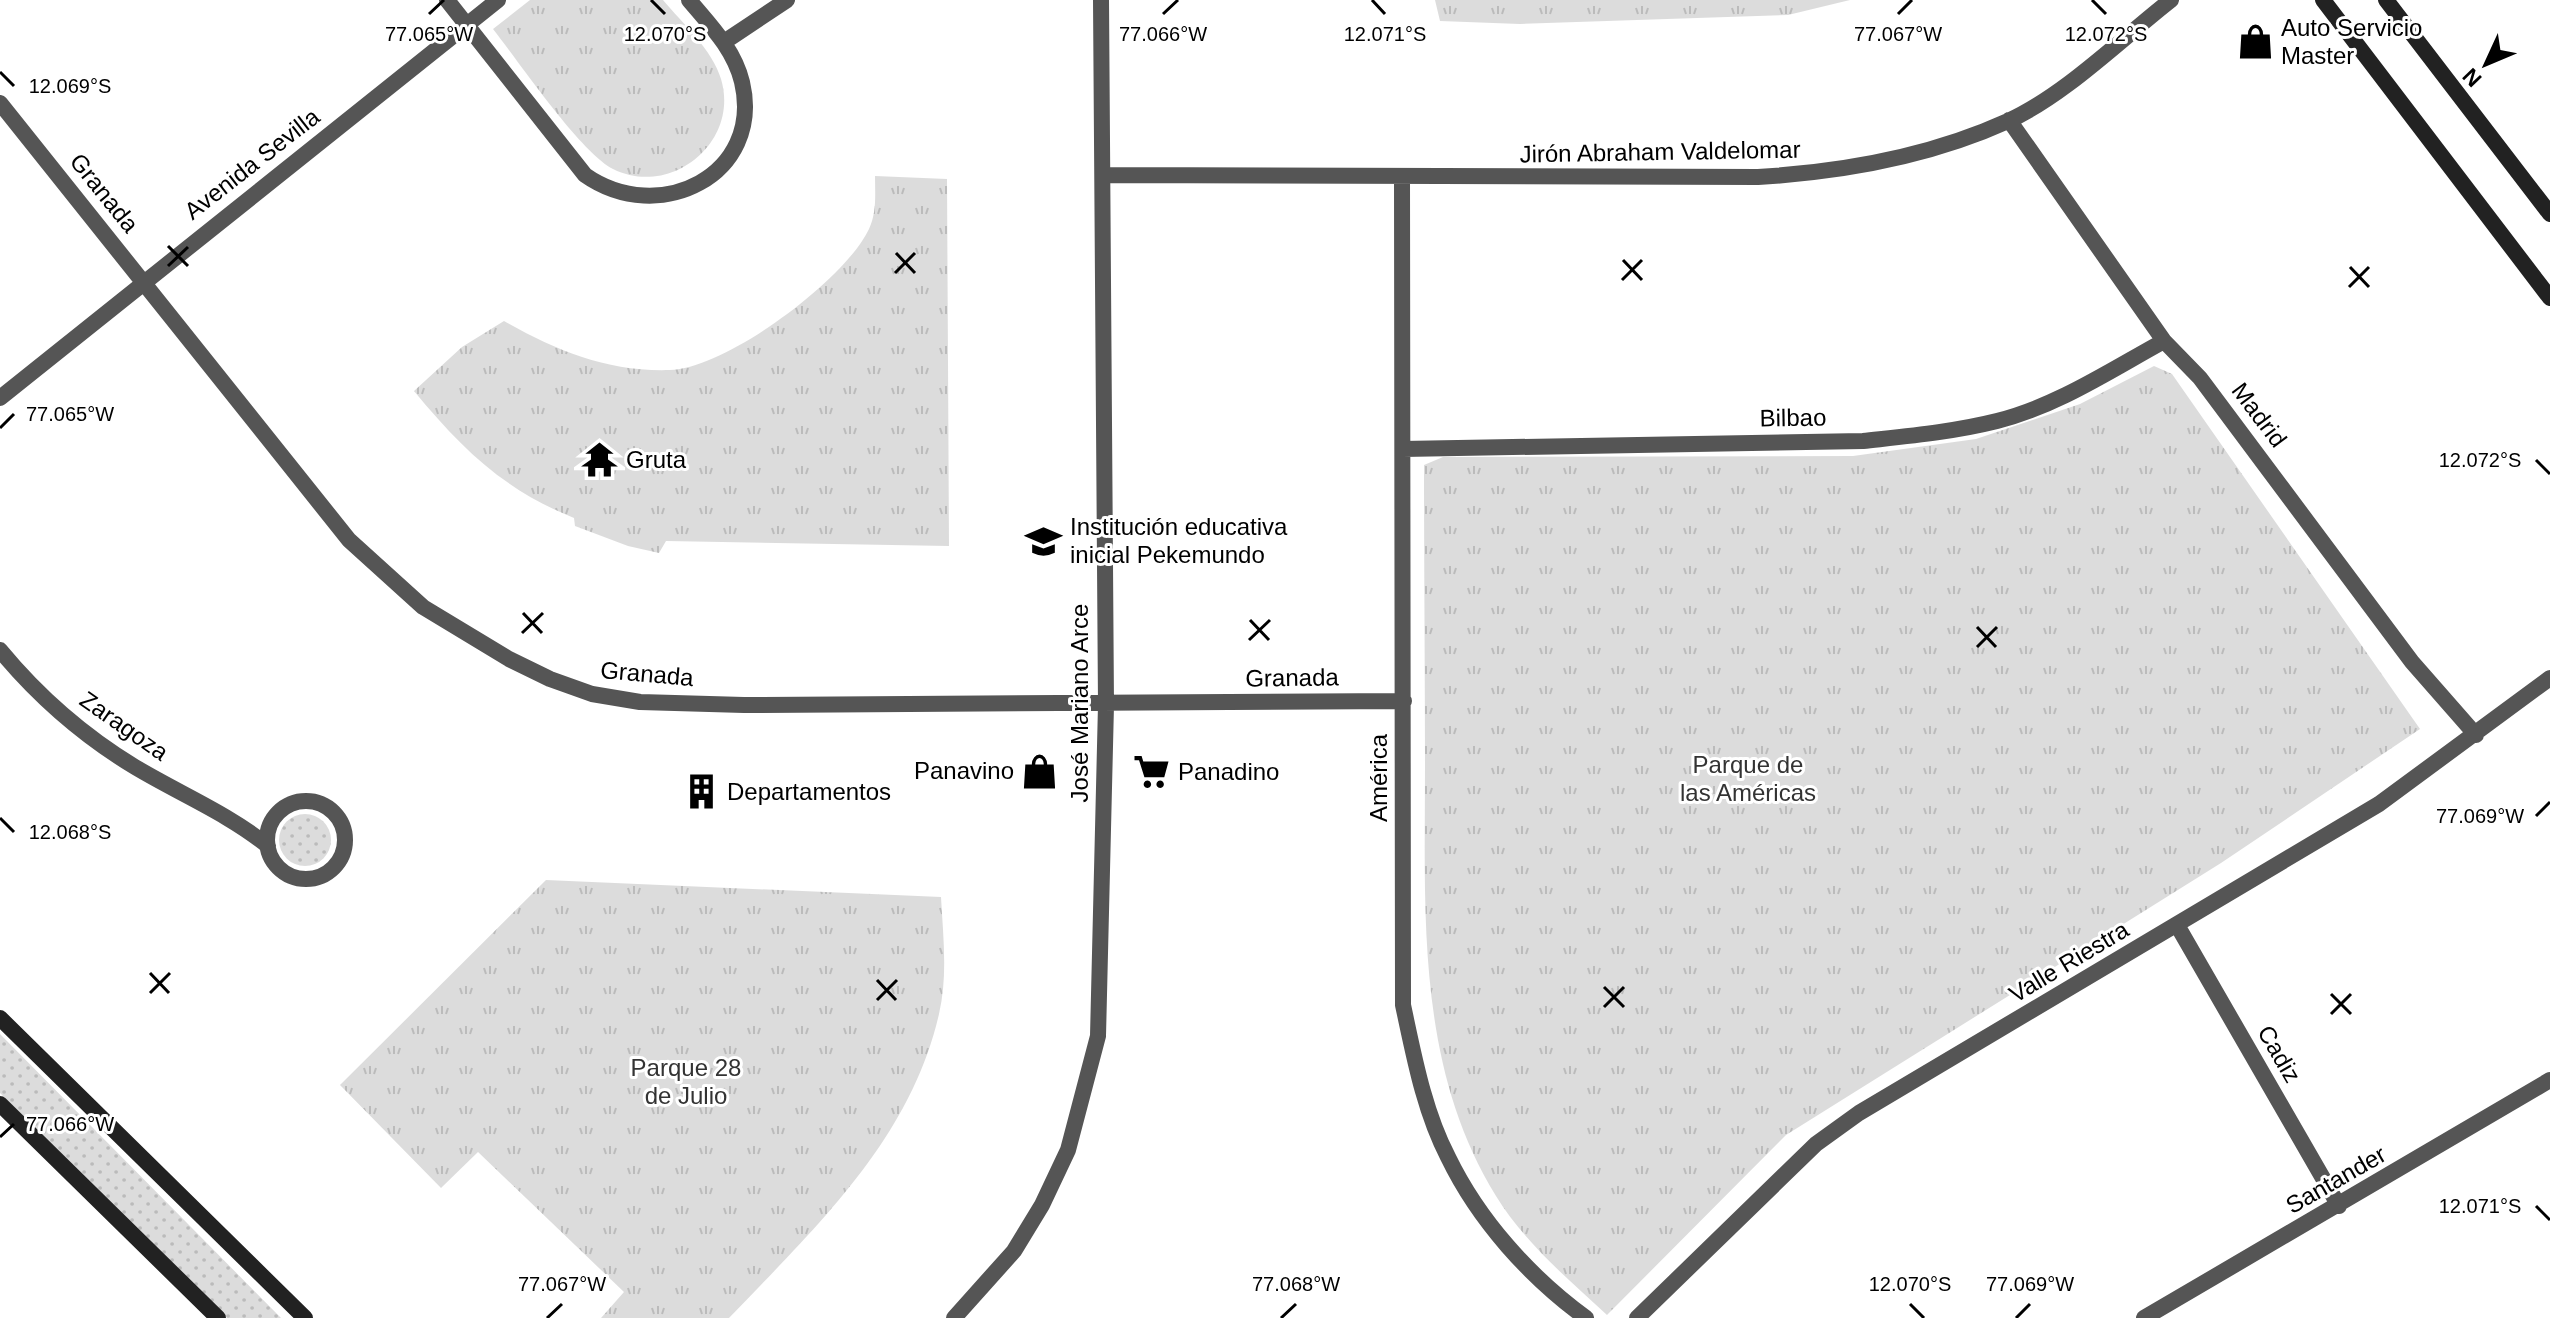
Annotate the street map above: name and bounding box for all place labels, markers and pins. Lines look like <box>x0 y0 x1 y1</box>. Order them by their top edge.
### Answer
place label: Auto Servicio Master <box>2281 14 2422 69</box>
shop icon: Auto Servicio Master <box>2236 23 2274 61</box>
temple icon: Gruta <box>581 441 619 479</box>
place label: Gruta <box>626 446 687 473</box>
place label: Institución educativa inicial Pekemundo <box>1070 513 1288 568</box>
school or university icon: Institución educativa inicial Pekemundo <box>1025 522 1063 560</box>
shop icon: Panavino <box>1021 752 1059 790</box>
supermarket icon: Panadino <box>1133 753 1171 791</box>
place label: Panavino <box>914 757 1014 784</box>
place label: Panadino <box>1178 758 1279 785</box>
building icon: Departamentos <box>682 773 720 811</box>
place label: Departamentos <box>727 778 891 805</box>

